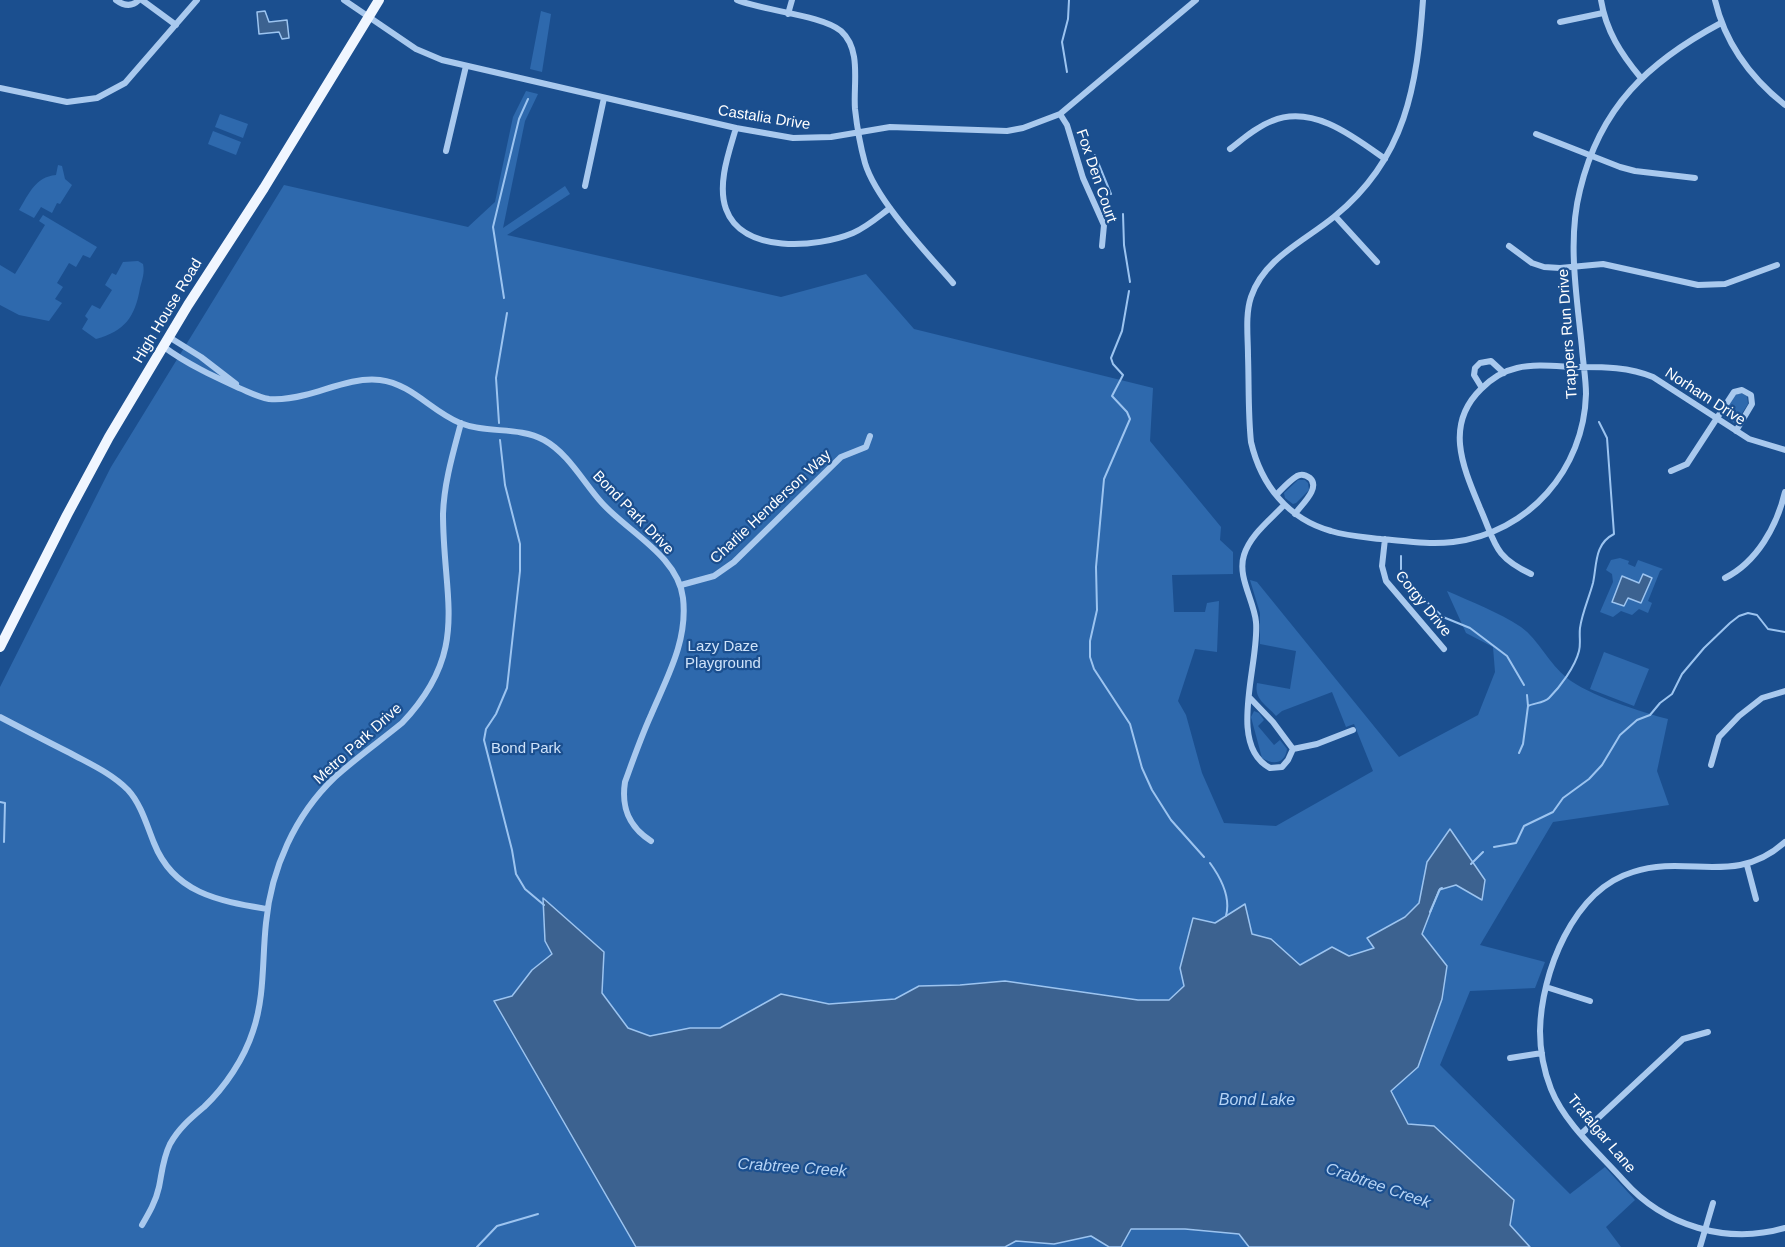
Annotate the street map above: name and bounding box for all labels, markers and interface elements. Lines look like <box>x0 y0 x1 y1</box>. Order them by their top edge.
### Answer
street label: Castalia Drive <box>716 102 812 134</box>
street label: Fox Den Court <box>1072 127 1120 225</box>
street label: High House Road <box>130 256 206 366</box>
street label: Trappers Run Drive <box>1554 268 1582 400</box>
street label: Norham Drive <box>1661 364 1749 430</box>
street label: Charlie Henderson Way <box>707 446 835 568</box>
street label: Bond Park Drive <box>589 467 677 559</box>
street label: Corgy Drive <box>1391 568 1455 640</box>
park label: Lazy Daze Playground <box>685 638 761 673</box>
street label: Metro Park Drive <box>310 700 406 788</box>
park label: Bond Park <box>491 740 561 758</box>
water label: Bond Lake <box>1219 1091 1295 1111</box>
street label: Trafalgar Lane <box>1563 1091 1639 1177</box>
water label: Crabtree Creek <box>737 1155 847 1181</box>
water label: Crabtree Creek <box>1323 1159 1433 1213</box>

